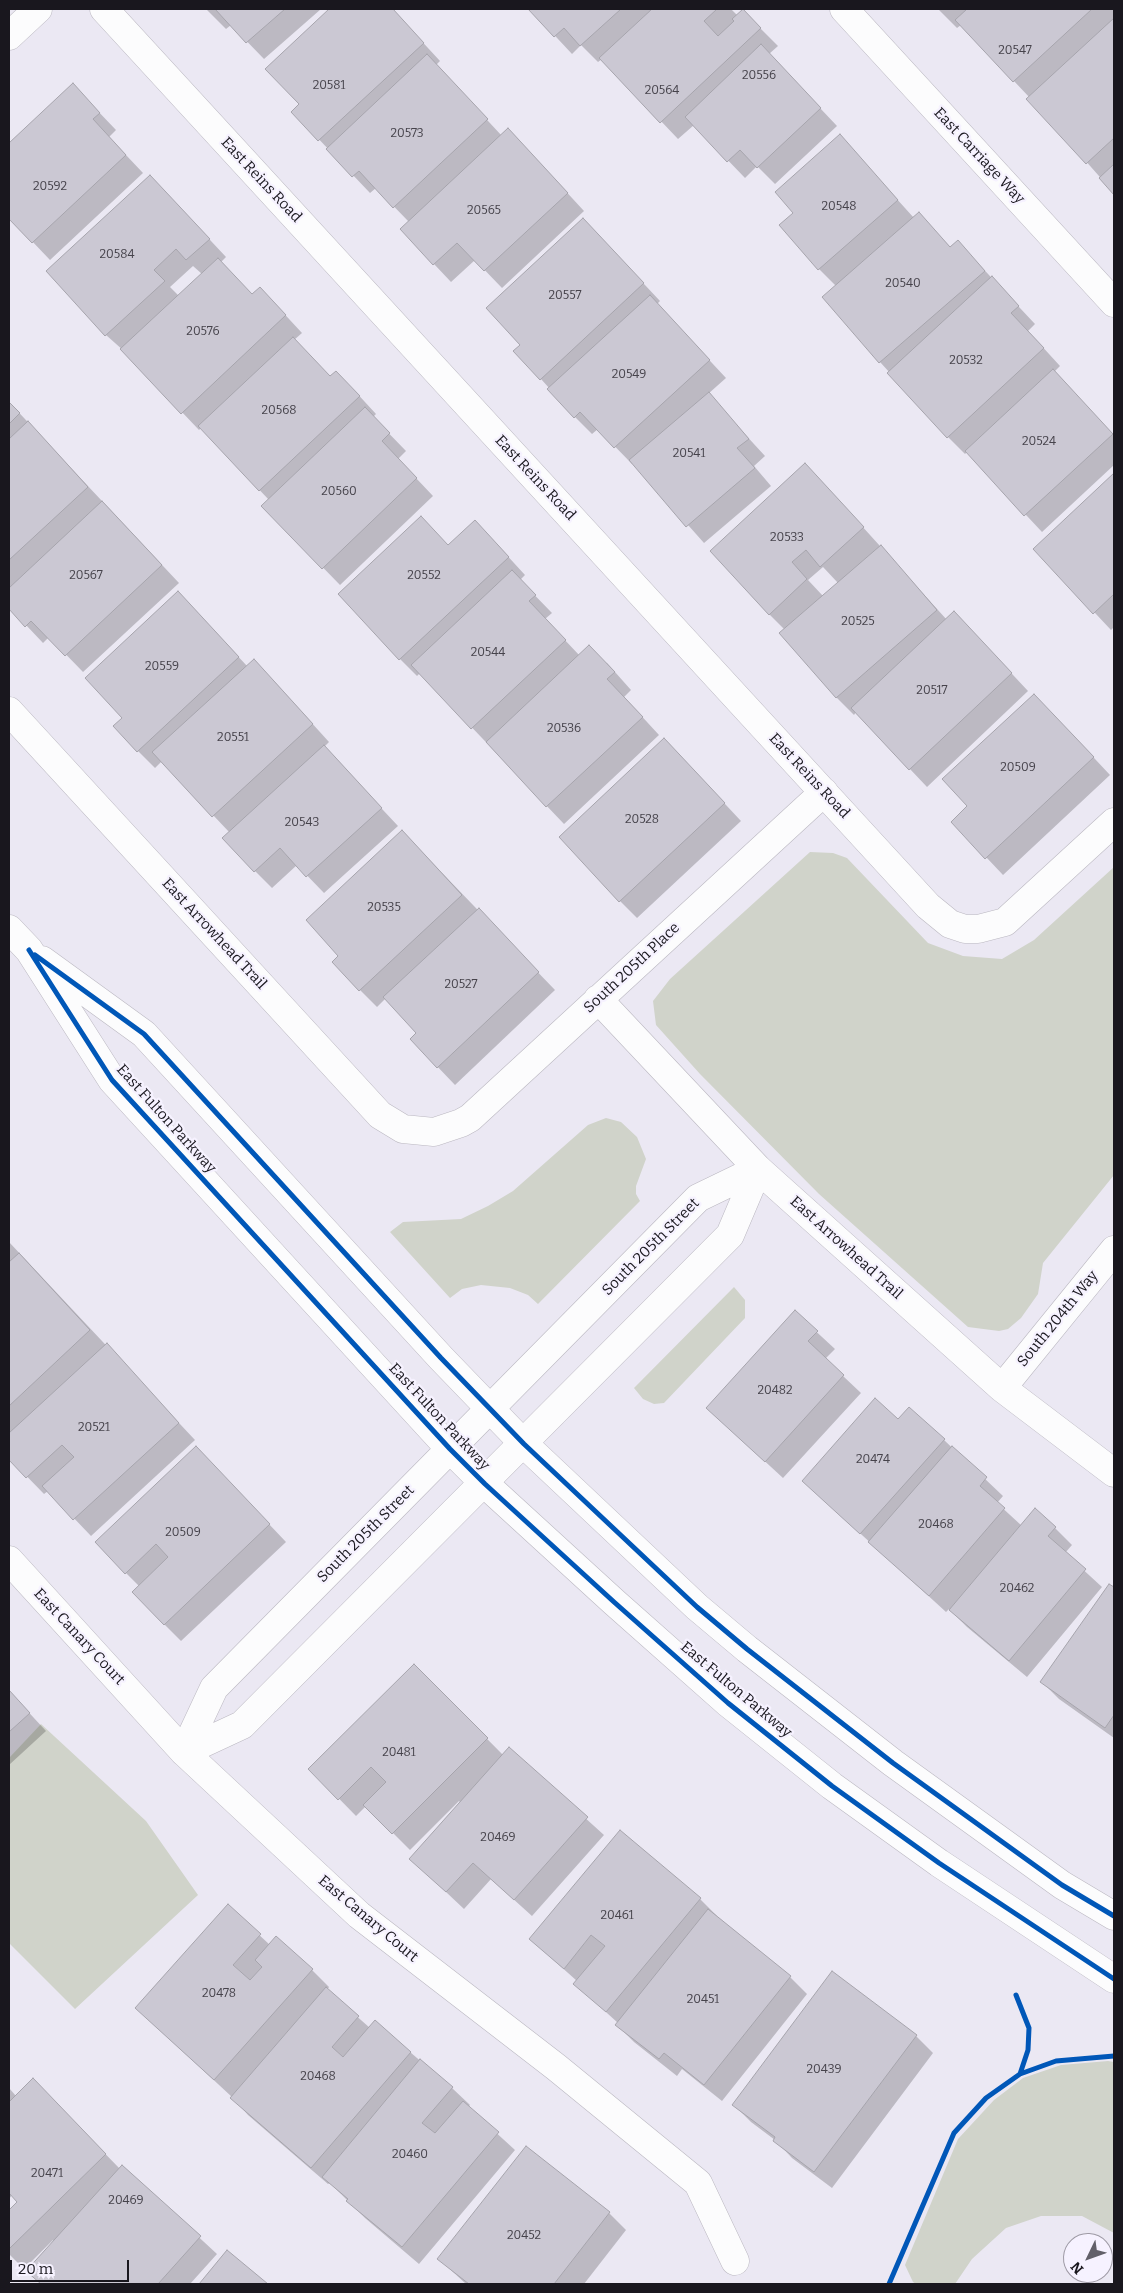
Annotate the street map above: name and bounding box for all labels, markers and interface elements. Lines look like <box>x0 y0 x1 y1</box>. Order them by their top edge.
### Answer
house number: 20547 <box>998 44 1032 58</box>
house number: 20556 <box>742 69 776 83</box>
house number: 20581 <box>313 79 345 93</box>
house number: 20564 <box>645 84 679 98</box>
street label: East Carriage Way <box>930 104 1028 208</box>
house number: 20573 <box>390 127 424 141</box>
street label: East Reins Road <box>217 134 305 226</box>
house number: 20592 <box>33 180 67 194</box>
house number: 20548 <box>822 200 856 214</box>
house number: 20565 <box>467 204 501 218</box>
house number: 20584 <box>100 248 134 262</box>
house number: 20540 <box>885 277 921 291</box>
house number: 20557 <box>549 289 581 303</box>
house number: 20576 <box>186 325 220 339</box>
house number: 20532 <box>949 354 983 368</box>
house number: 20549 <box>612 368 646 382</box>
house number: 20568 <box>262 404 296 418</box>
street label: East Reins Road <box>491 432 579 524</box>
house number: 20524 <box>1022 435 1056 449</box>
house number: 20541 <box>673 447 705 461</box>
house number: 20560 <box>321 485 357 499</box>
house number: 20533 <box>770 531 804 545</box>
house number: 20567 <box>69 569 103 583</box>
house number: 20552 <box>407 569 441 583</box>
house number: 20525 <box>841 615 875 629</box>
house number: 20544 <box>471 646 505 660</box>
house number: 20559 <box>145 660 179 674</box>
house number: 20517 <box>916 684 948 698</box>
house number: 20536 <box>547 722 581 736</box>
street label: East Reins Road <box>765 730 853 822</box>
house number: 20551 <box>217 731 249 745</box>
house number: 20509 <box>1000 761 1036 775</box>
house number: 20528 <box>625 813 659 827</box>
house number: 20543 <box>285 816 319 830</box>
street label: East Arrowhead Trail <box>158 875 270 993</box>
house number: 20535 <box>367 901 401 915</box>
street label: South 205th Place <box>580 919 684 1017</box>
house number: 20527 <box>445 978 477 992</box>
street label: East Fulton Parkway <box>113 1061 219 1177</box>
street label: East Arrowhead Trail <box>786 1193 906 1303</box>
street label: South 205th Street <box>599 1195 703 1299</box>
street label: South 204th Way <box>1014 1267 1102 1371</box>
street label: East Fulton Parkway <box>385 1360 493 1474</box>
house number: 20482 <box>758 1384 792 1398</box>
house number: 20521 <box>78 1421 110 1435</box>
house number: 20474 <box>856 1453 890 1467</box>
street label: South 205th Street <box>314 1482 418 1586</box>
house number: 20468 <box>918 1518 954 1532</box>
house number: 20509 <box>165 1526 201 1540</box>
house number: 20462 <box>1000 1582 1034 1596</box>
street label: East Canary Court <box>30 1585 128 1689</box>
street label: East Fulton Parkway <box>677 1638 795 1742</box>
house number: 20481 <box>382 1746 416 1760</box>
house number: 20469 <box>480 1831 516 1845</box>
street label: East Canary Court <box>314 1872 422 1966</box>
house number: 20461 <box>600 1909 634 1923</box>
house number: 20478 <box>202 1987 236 2001</box>
house number: 20451 <box>687 1993 719 2007</box>
house number: 20439 <box>806 2063 842 2077</box>
house number: 20468 <box>300 2070 336 2084</box>
house number: 20460 <box>392 2148 428 2162</box>
house number: 20471 <box>31 2167 63 2181</box>
house number: 20469 <box>108 2194 144 2208</box>
house number: 20452 <box>507 2229 541 2243</box>
north arrow <box>1063 2233 1113 2283</box>
scale bar <box>12 2250 131 2282</box>
text: N <box>1067 2258 1087 2277</box>
text: 20 m <box>18 2260 53 2278</box>

